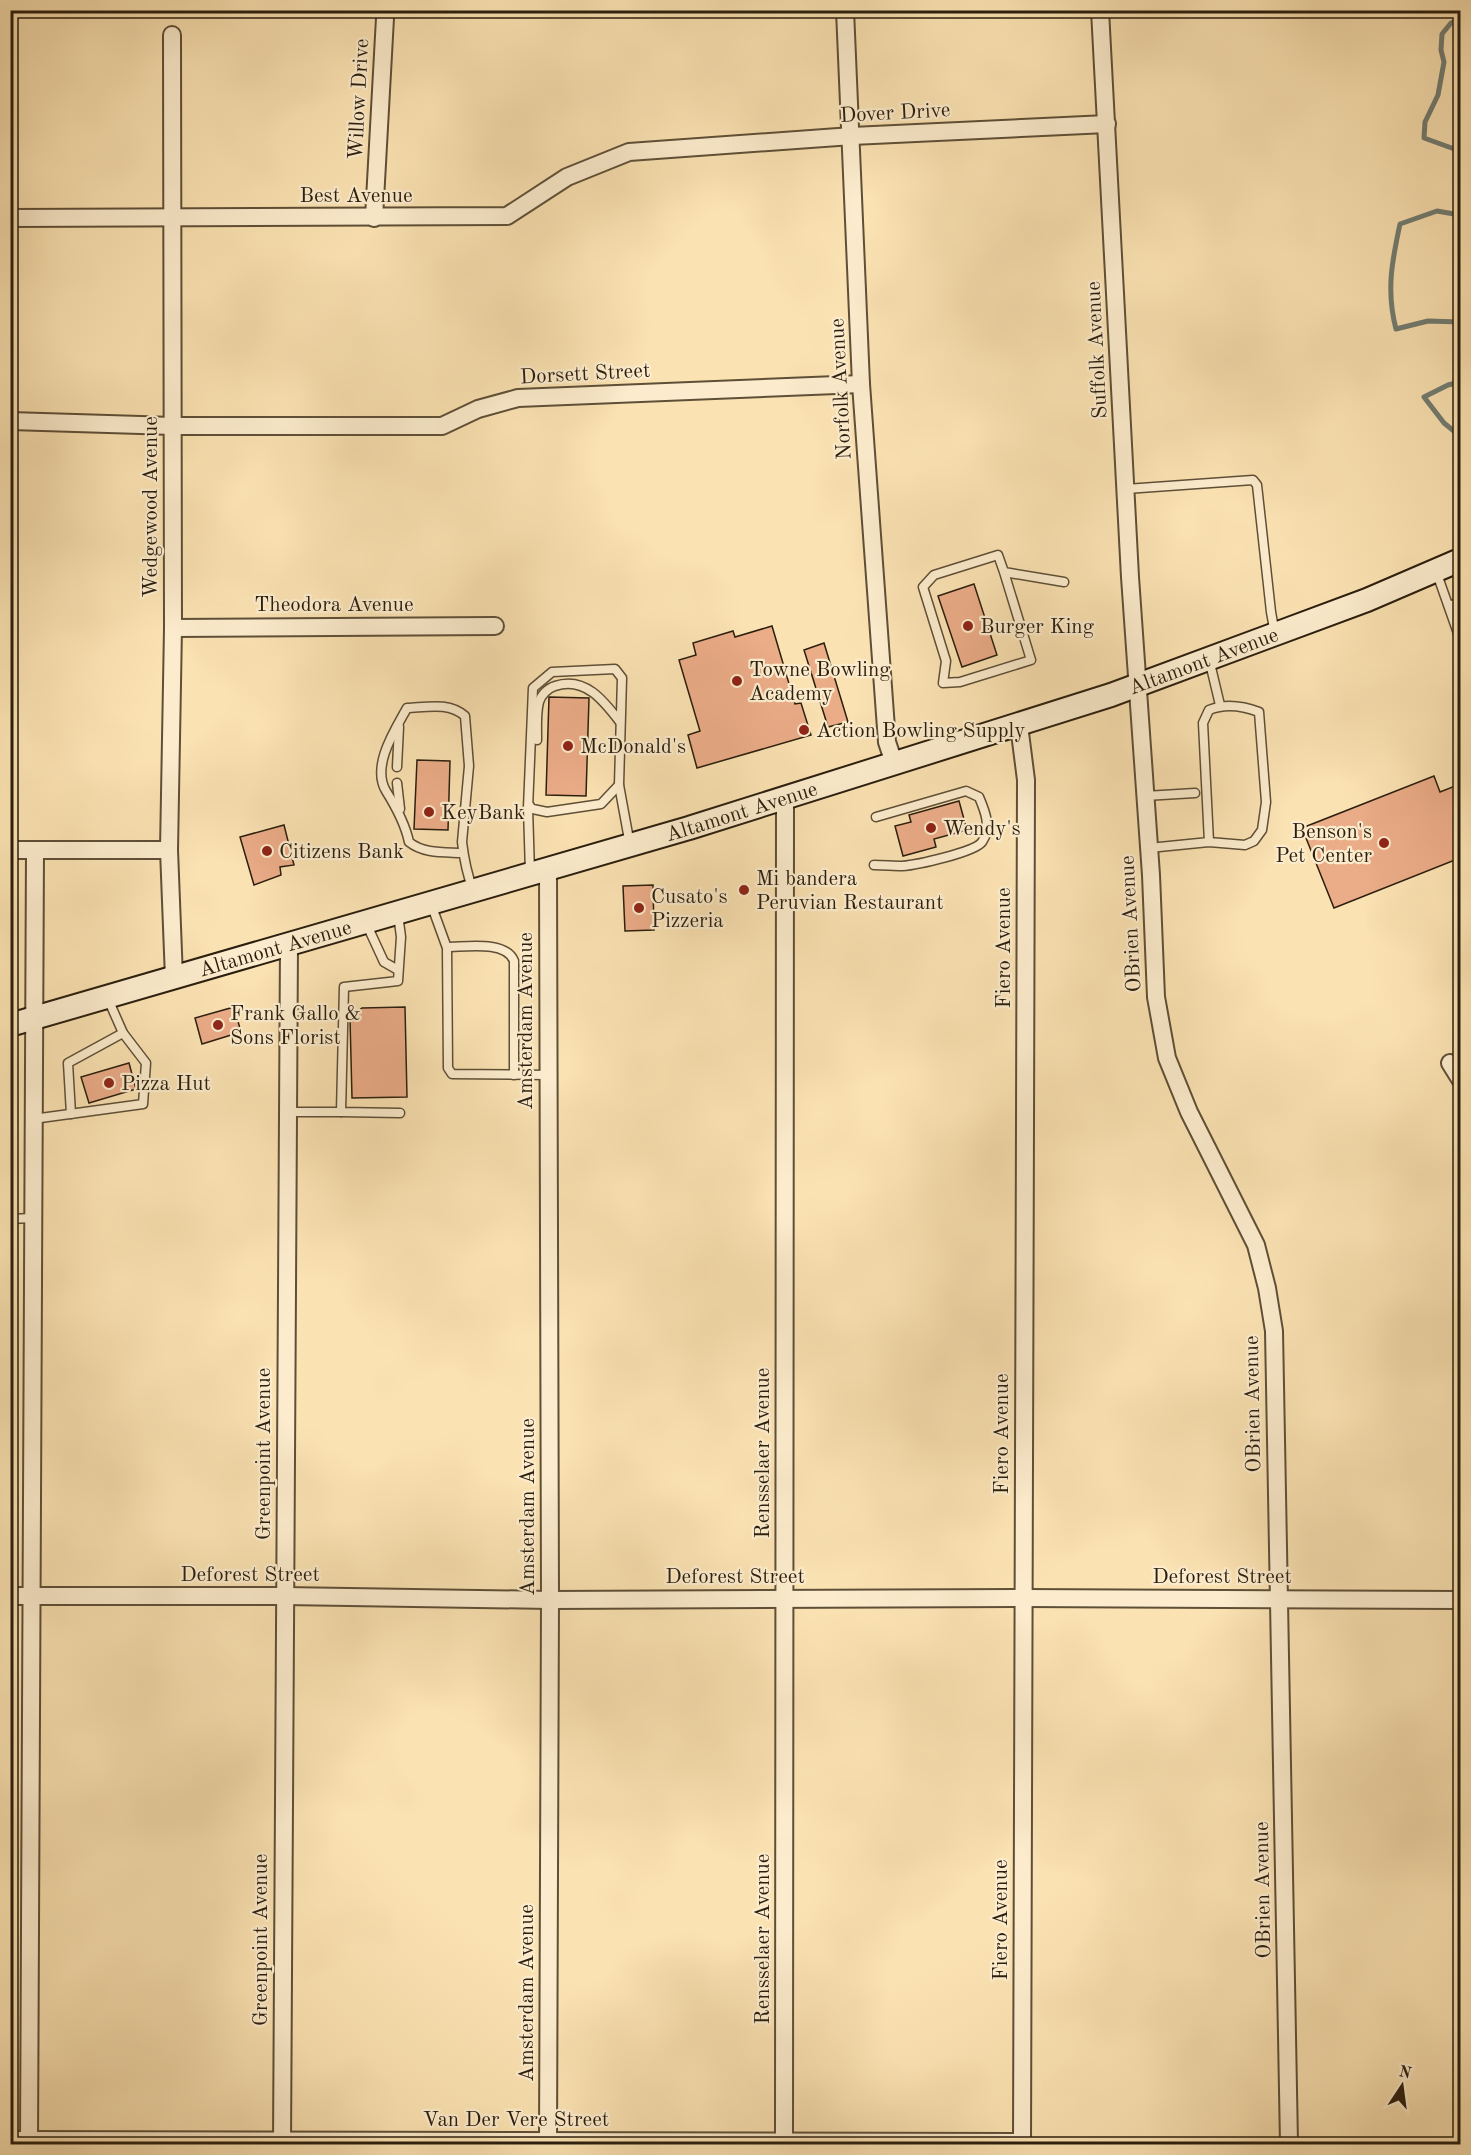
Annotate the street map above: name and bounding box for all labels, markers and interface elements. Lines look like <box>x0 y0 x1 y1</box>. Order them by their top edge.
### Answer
street label: Willow Drive <box>346 38 373 160</box>
street label: Dover Drive <box>839 100 951 127</box>
street label: Best Avenue <box>299 186 413 207</box>
street label: Suffolk Avenue <box>1083 281 1112 419</box>
street label: Norfolk Avenue <box>827 318 856 460</box>
street label: Dorsett Street <box>519 361 651 388</box>
street label: Wedgewood Avenue <box>141 416 162 598</box>
street label: Theodora Avenue <box>254 595 414 616</box>
place label: Burger King <box>980 617 1095 638</box>
marker: Burger King <box>961 619 975 633</box>
street label: Altamont Avenue <box>1126 625 1282 699</box>
place label: Towne Bowling Academy <box>749 660 891 705</box>
marker: Towne Bowling Academy <box>730 674 744 688</box>
place label: Action Bowling Supply <box>816 721 1025 742</box>
marker: Action Bowling Supply <box>797 723 811 737</box>
place label: McDonald's <box>580 737 686 758</box>
marker: McDonald's <box>561 739 575 753</box>
street label: Altamont Avenue <box>663 779 820 846</box>
place label: KeyBank <box>441 803 525 824</box>
marker: KeyBank <box>422 805 436 819</box>
place label: Wendy's <box>943 819 1021 840</box>
marker: Wendy's <box>924 821 938 835</box>
place label: Benson's Pet Center <box>1275 822 1372 867</box>
marker: Benson's Pet Center <box>1377 836 1391 850</box>
place label: Citizens Bank <box>279 842 404 863</box>
marker: Citizens Bank <box>260 844 274 858</box>
street label: OBrien Avenue <box>1117 855 1146 993</box>
place label: Mi bandera Peruvian Restaurant <box>756 869 944 914</box>
marker: Mi bandera Peruvian Restaurant <box>737 883 751 897</box>
place label: Cusato's Pizzeria <box>651 887 728 932</box>
street label: Fiero Avenue <box>994 887 1015 1009</box>
marker: Cusato's Pizzeria <box>632 901 646 915</box>
street label: Altamont Avenue <box>197 917 354 982</box>
street label: Amsterdam Avenue <box>516 932 537 1110</box>
place label: Frank Gallo & Sons Florist <box>230 1004 361 1049</box>
marker: Frank Gallo & Sons Florist <box>211 1018 225 1032</box>
place label: Pizza Hut <box>121 1074 211 1095</box>
marker: Pizza Hut <box>102 1076 116 1090</box>
street label: OBrien Avenue <box>1242 1335 1265 1473</box>
street label: Greenpoint Avenue <box>254 1368 275 1540</box>
street label: Rensselaer Avenue <box>753 1368 774 1538</box>
street label: Fiero Avenue <box>992 1373 1013 1495</box>
street label: Amsterdam Avenue <box>518 1418 539 1596</box>
street label: Deforest Street <box>180 1565 320 1586</box>
street label: Deforest Street <box>665 1567 805 1588</box>
street label: Deforest Street <box>1152 1567 1292 1588</box>
street label: OBrien Avenue <box>1252 1821 1275 1959</box>
street label: Greenpoint Avenue <box>251 1854 272 2026</box>
street label: Rensselaer Avenue <box>753 1854 774 2024</box>
street label: Fiero Avenue <box>991 1859 1012 1981</box>
street label: Amsterdam Avenue <box>517 1904 538 2082</box>
north arrow <box>1372 2056 1432 2116</box>
text: N <box>1397 2064 1413 2083</box>
street label: Van Der Vere Street <box>423 2110 609 2131</box>

